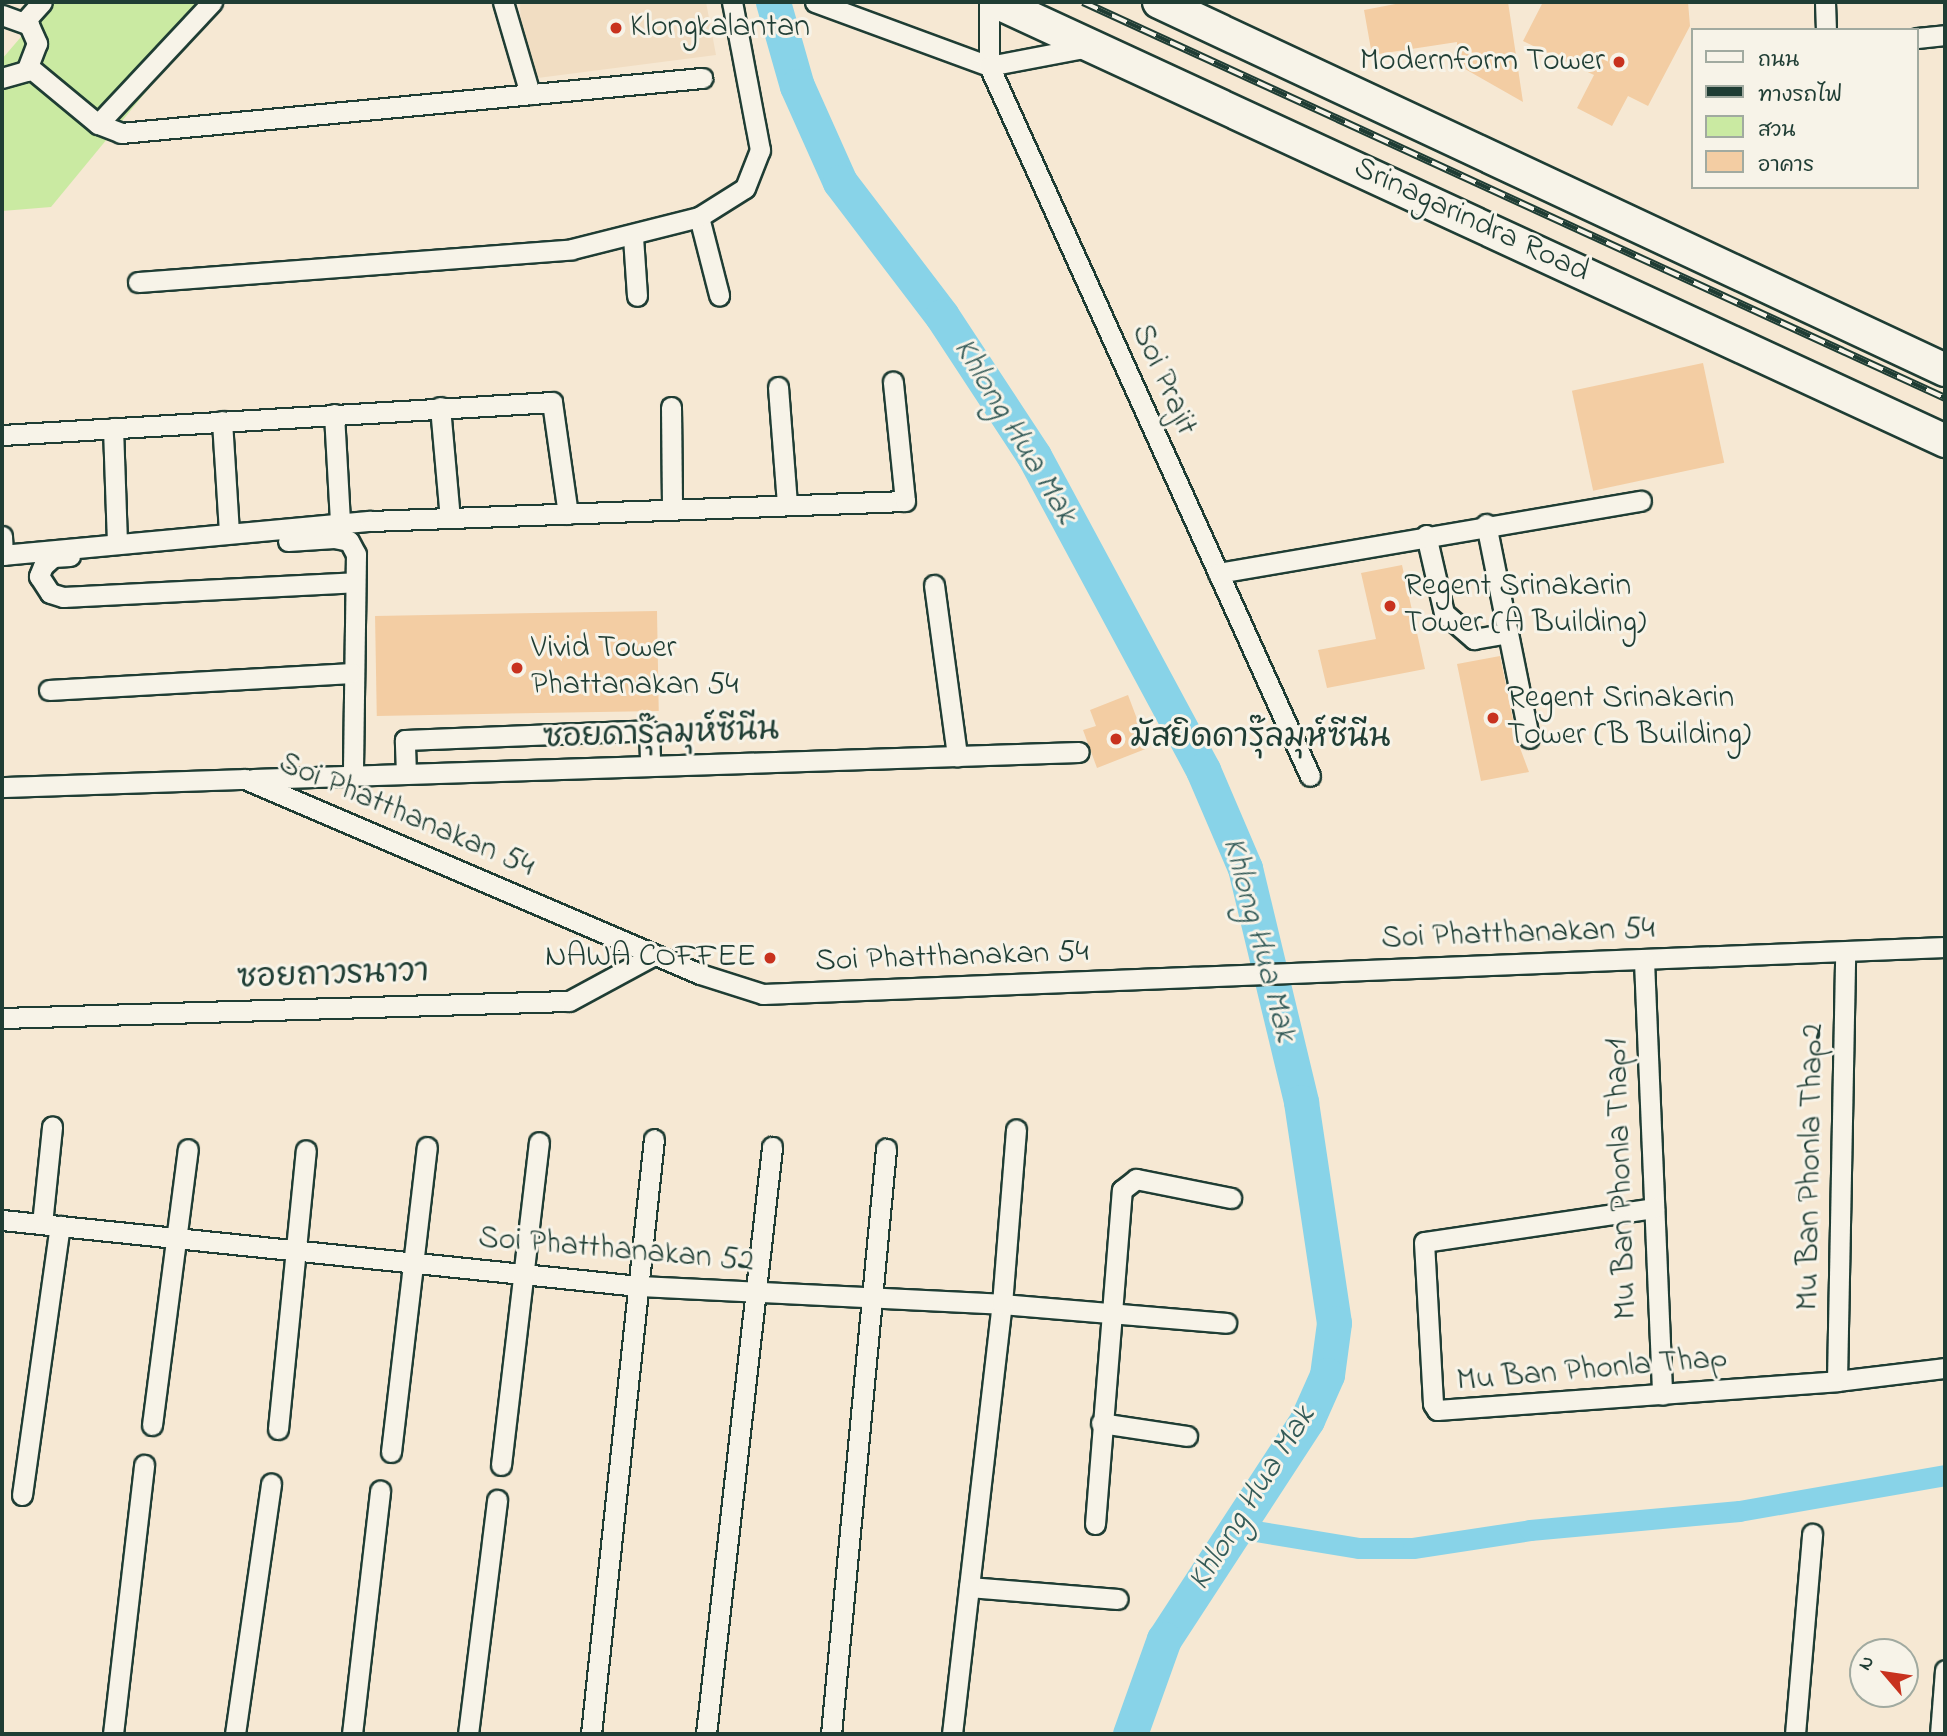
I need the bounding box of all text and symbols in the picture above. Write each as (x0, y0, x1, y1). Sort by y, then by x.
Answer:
place label: Klongkalantan (630, 9, 810, 47)
marker: Klongkalantan (608, 20, 624, 36)
legend (1692, 28, 1919, 189)
place label: Modernform Tower (1360, 43, 1605, 81)
text: ถนน (1758, 46, 1799, 76)
marker: Modernform Tower (1611, 54, 1627, 70)
text: ทางรถไฟ (1758, 81, 1843, 111)
text: สวน (1758, 116, 1795, 146)
street label: Srinagarindra Road (1347, 150, 1595, 292)
text: อาคาร (1758, 151, 1814, 181)
street label: Soi Prajit (1122, 318, 1204, 442)
water label: Khlong Hua Mak (943, 332, 1085, 532)
place label: Regent Srinakarin Tower (A Building) (1404, 569, 1646, 644)
marker: Regent Srinakarin Tower (A Building) (1382, 598, 1398, 614)
place label: Vivid Tower Phattanakan 54 (531, 631, 738, 706)
marker: Vivid Tower Phattanakan 54 (509, 660, 525, 676)
place label: Regent Srinakarin Tower (B Building) (1507, 681, 1751, 756)
marker: Regent Srinakarin Tower (B Building) (1485, 710, 1501, 726)
street label: ซอยดารุ๊ลมุห์ซีนีน (542, 713, 780, 759)
place label: มัสยิดดารุ๊ลมุห์ซีนีน (1130, 720, 1390, 758)
marker: มัสยิดดารุ๊ลมุห์ซีนีน (1108, 731, 1124, 747)
street label: Soi Phatthanakan 54 (273, 745, 539, 887)
water label: Khlong Hua Mak (1212, 833, 1304, 1047)
street label: Soi Phatthanakan 54 (1381, 911, 1655, 959)
street label: Soi Phatthanakan 54 (815, 934, 1089, 982)
place label: NAWA COFFEE (545, 939, 756, 977)
marker: NAWA COFFEE (762, 950, 778, 966)
street label: ซอยถาวรนาวา (236, 954, 430, 1000)
street label: Mu Ban Phonla Thap2 (1790, 1023, 1834, 1311)
street label: Mu Ban Phonla Thap1 (1599, 1038, 1647, 1320)
street label: Soi Phatthanakan 52 (477, 1220, 755, 1282)
street label: Mu Ban Phonla Thap (1455, 1340, 1729, 1402)
water label: Khlong Hua Mak (1181, 1399, 1325, 1599)
north arrow (1849, 1638, 1919, 1708)
text: N (1852, 1651, 1882, 1676)

